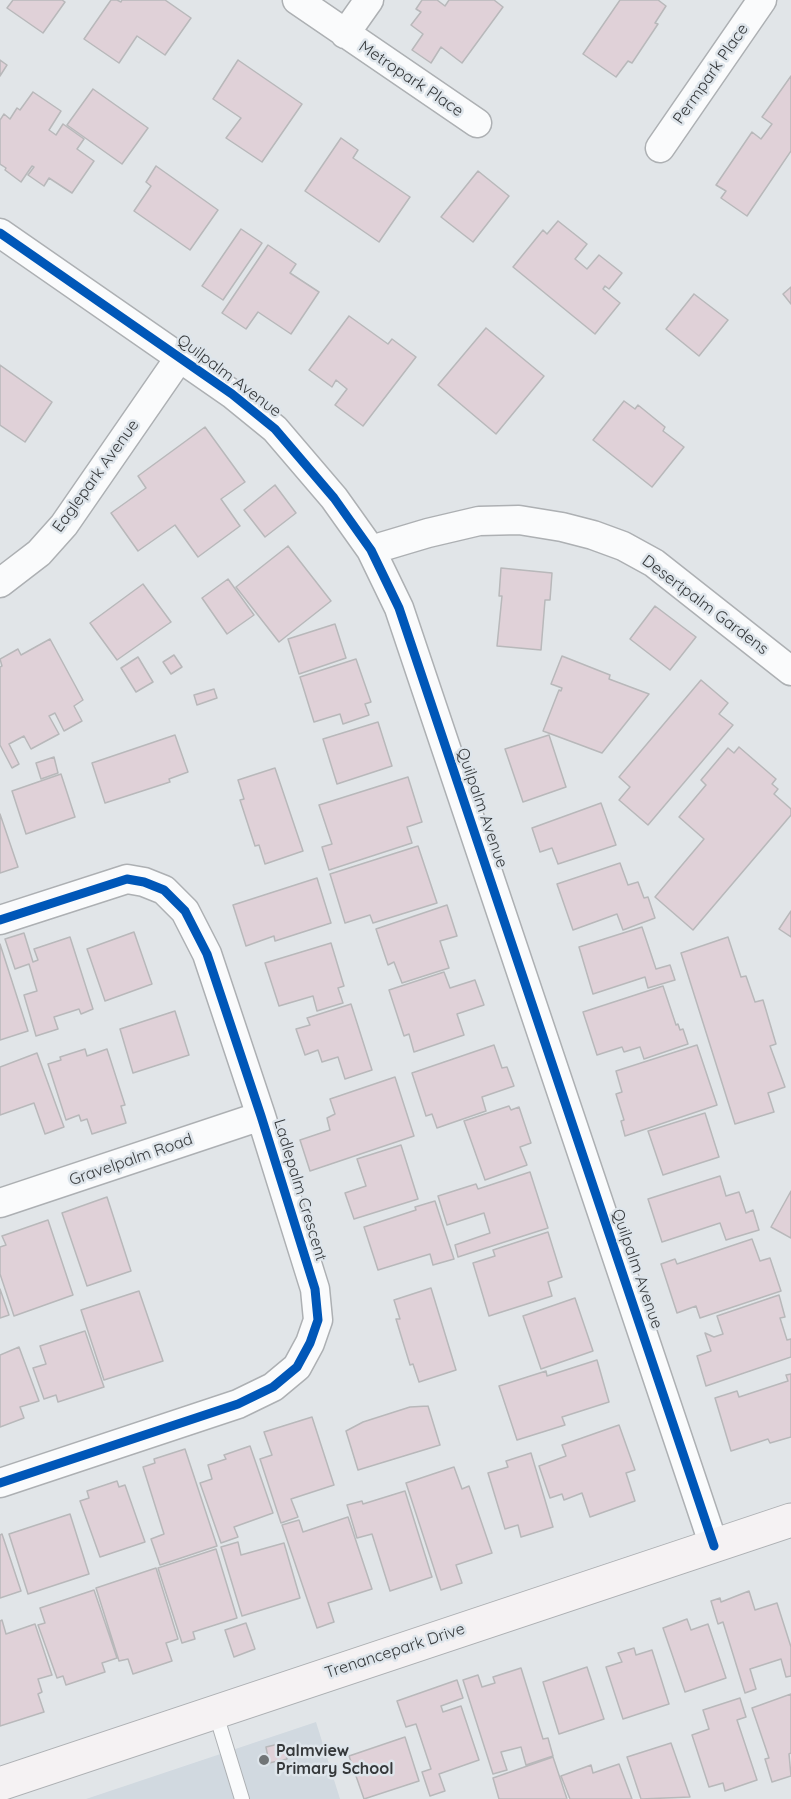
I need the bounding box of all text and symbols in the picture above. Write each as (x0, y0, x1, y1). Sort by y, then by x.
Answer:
street label: Permpark Place (669, 20, 753, 128)
street label: Metropark Place (355, 37, 467, 121)
street label: Quilpalm Avenue (173, 331, 285, 421)
street label: Eaglepark Avenue (49, 416, 143, 536)
street label: Desertpalm Gardens (638, 551, 772, 659)
street label: Quilpalm Avenue (453, 746, 511, 870)
street label: Ladlepalm Crescent (269, 1117, 331, 1263)
street label: Gravelpalm Road (67, 1130, 195, 1190)
street label: Quilpalm Avenue (608, 1207, 666, 1331)
street label: Trenancepark Drive (323, 1619, 467, 1683)
place label: Palmview Primary School (276, 1741, 394, 1779)
marker: Palmview Primary School (257, 1753, 271, 1767)

